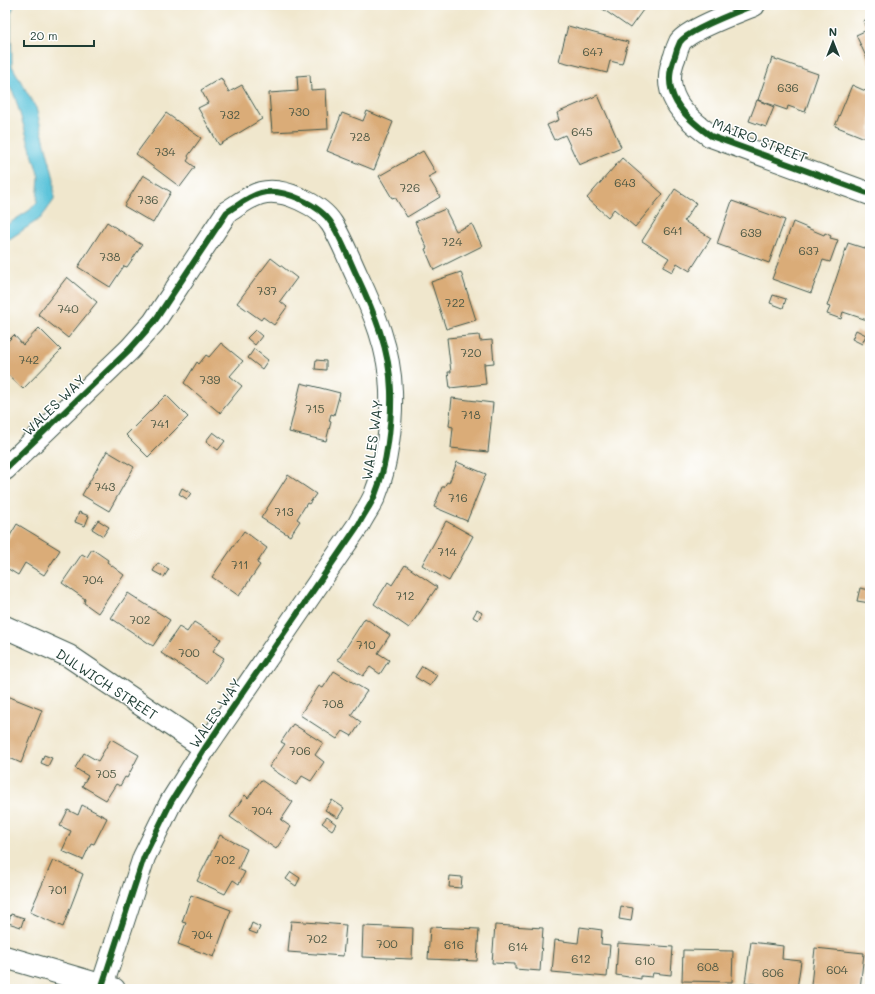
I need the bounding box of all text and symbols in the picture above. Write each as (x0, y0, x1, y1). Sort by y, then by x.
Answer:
scale bar (24, 22, 94, 48)
north arrow (813, 22, 853, 62)
text: N (829, 24, 837, 39)
text: 20 m (30, 27, 58, 43)
house number: 647 (583, 43, 604, 59)
house number: 636 (777, 79, 799, 95)
house number: 730 (288, 103, 310, 119)
house number: 732 (220, 106, 240, 122)
street label: MAIRO STREET (710, 113, 810, 167)
house number: 645 (571, 123, 593, 139)
house number: 728 (350, 128, 370, 144)
house number: 734 (155, 143, 175, 159)
house number: 643 (614, 174, 636, 190)
house number: 726 (400, 179, 420, 195)
house number: 736 (138, 191, 158, 207)
house number: 641 (663, 222, 683, 238)
house number: 639 (740, 224, 762, 240)
house number: 724 (442, 233, 462, 249)
house number: 637 (799, 242, 820, 258)
house number: 738 (100, 248, 120, 264)
house number: 737 (257, 282, 278, 298)
house number: 722 (445, 294, 465, 310)
house number: 740 (57, 300, 79, 316)
house number: 720 (461, 344, 482, 360)
house number: 742 (19, 351, 39, 367)
street label: WALES WAY (18, 370, 90, 440)
house number: 739 (200, 371, 220, 387)
street label: WALES WAY (357, 399, 387, 481)
house number: 715 (305, 400, 325, 416)
house number: 718 (461, 406, 481, 422)
house number: 741 (150, 415, 170, 431)
house number: 743 (95, 478, 115, 494)
house number: 716 (448, 489, 468, 505)
house number: 713 (274, 503, 294, 519)
house number: 714 (437, 543, 457, 559)
house number: 711 (231, 556, 249, 572)
house number: 704 (82, 571, 104, 587)
house number: 712 (396, 587, 414, 603)
house number: 702 (130, 611, 150, 627)
house number: 710 (356, 636, 376, 652)
street label: DULWICH STREET (52, 644, 162, 724)
house number: 700 (178, 644, 200, 660)
street label: WALES WAY (185, 674, 245, 752)
house number: 708 (322, 695, 344, 711)
house number: 706 (289, 742, 311, 758)
house number: 705 (95, 765, 117, 781)
house number: 704 (251, 802, 273, 818)
house number: 702 (215, 851, 235, 867)
house number: 701 (48, 881, 68, 897)
house number: 704 (191, 926, 213, 942)
house number: 702 (307, 930, 327, 946)
house number: 700 (376, 935, 398, 951)
house number: 616 (444, 936, 464, 952)
house number: 614 (508, 938, 528, 954)
house number: 612 (571, 950, 591, 966)
house number: 610 (635, 952, 656, 968)
house number: 608 (697, 958, 719, 974)
house number: 604 (826, 961, 848, 977)
house number: 606 (762, 964, 784, 980)

